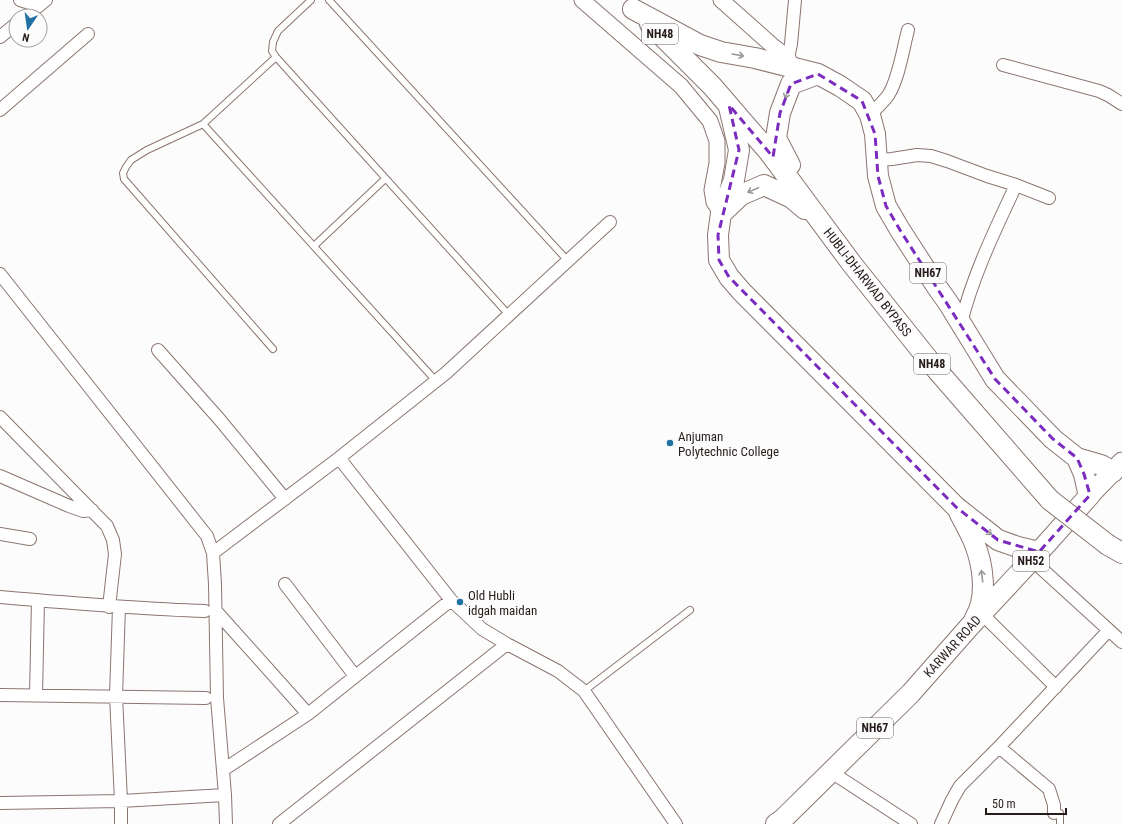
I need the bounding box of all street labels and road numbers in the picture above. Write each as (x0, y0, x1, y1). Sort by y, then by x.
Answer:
road number: NH48 (642, 24, 678, 44)
street label: HUBLI-DHARWAD BYPASS (821, 225, 915, 340)
road number: NH67 (910, 263, 946, 283)
road number: NH48 (914, 354, 950, 374)
road number: NH52 (1013, 551, 1049, 571)
street label: KARWAR ROAD (921, 612, 984, 680)
road number: NH67 (857, 718, 893, 738)

